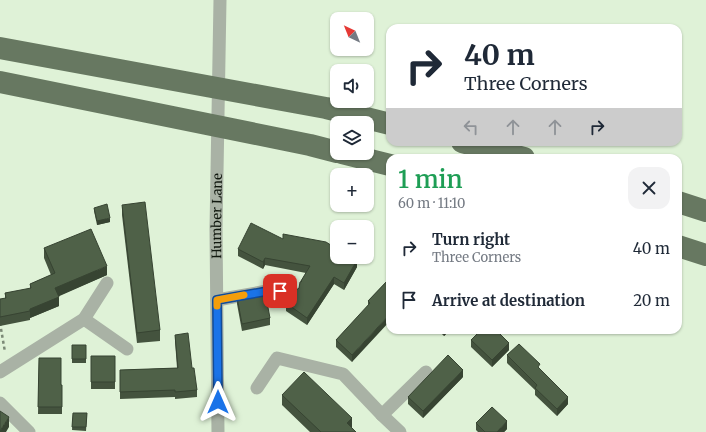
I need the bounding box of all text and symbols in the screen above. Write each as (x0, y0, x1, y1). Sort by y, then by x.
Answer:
north arrow (330, 12, 374, 56)
map controls (330, 12, 374, 264)
text: 40 m (464, 37, 535, 73)
icon: right (398, 40, 450, 92)
button: sound (330, 64, 374, 108)
text: Three Corners (464, 72, 588, 95)
button: layers (330, 116, 374, 160)
icon: left (460, 116, 482, 138)
icon: ahead (502, 116, 524, 138)
icon: ahead (544, 116, 566, 138)
icon: right (586, 116, 608, 138)
text: 1 min (398, 164, 463, 195)
button: close (628, 167, 670, 209)
button: + (330, 168, 374, 212)
street label: Humber Lane (207, 173, 225, 259)
text: 60 m · 11:10 (398, 195, 465, 212)
button: − (330, 220, 374, 264)
text: Turn right (432, 230, 510, 249)
icon: right (398, 237, 420, 259)
text: 40 m (633, 239, 670, 258)
text: Three Corners (432, 249, 521, 266)
pin (263, 274, 297, 308)
icon: arrive (269, 280, 291, 302)
icon: arrive (398, 289, 420, 311)
text: Arrive at destination (432, 291, 585, 310)
text: 20 m (633, 291, 670, 310)
position arrow (197, 381, 239, 423)

